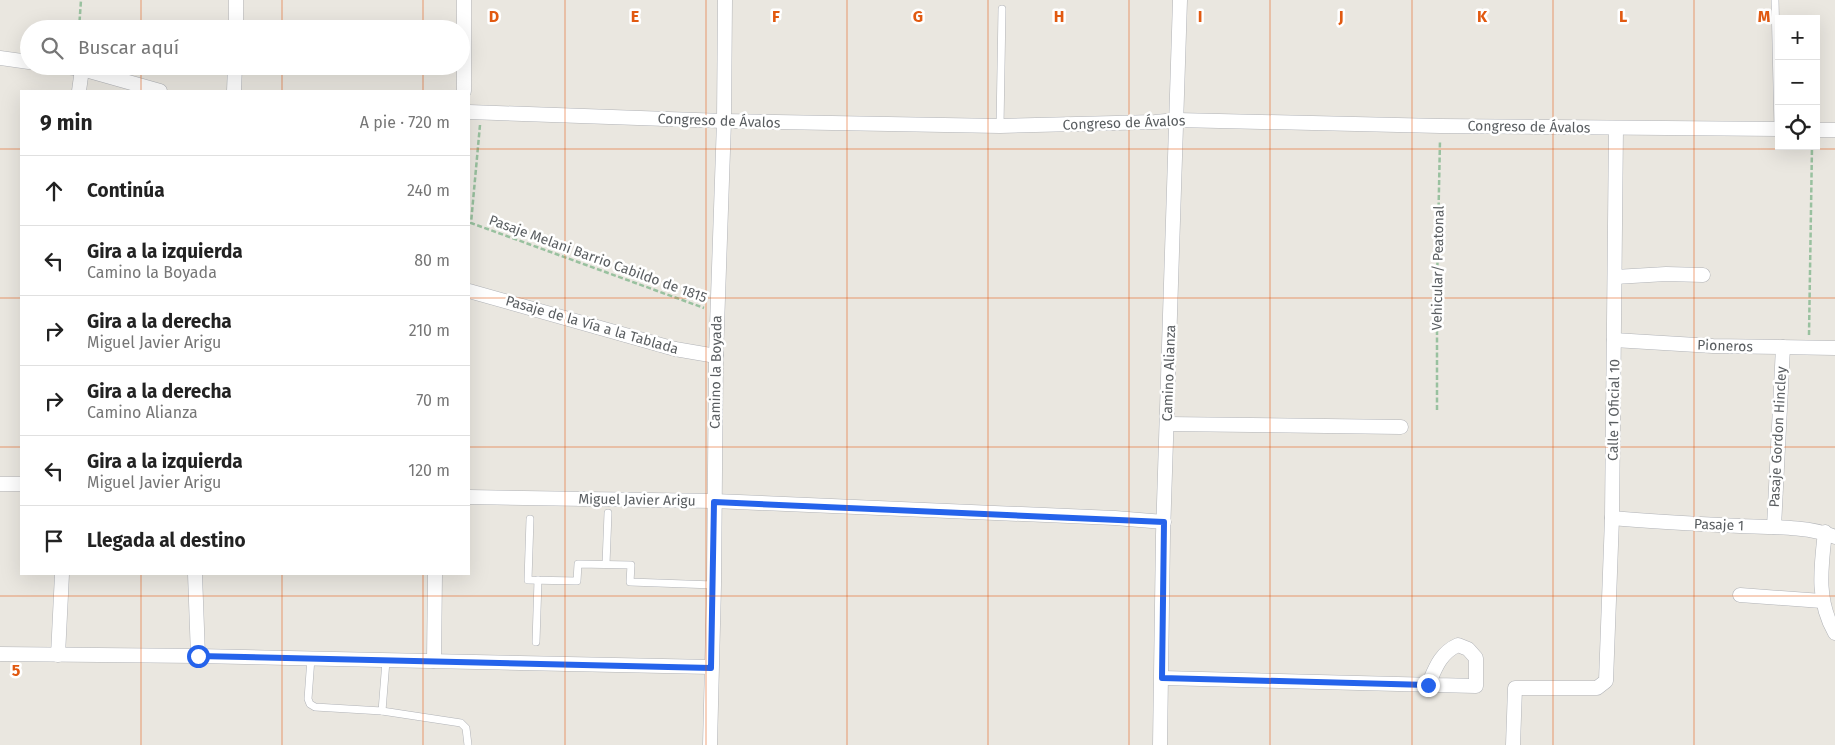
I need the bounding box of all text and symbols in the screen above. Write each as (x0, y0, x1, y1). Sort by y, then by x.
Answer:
text: D (489, 7, 499, 26)
text: E (631, 7, 639, 26)
text: F (772, 7, 780, 26)
text: G (913, 7, 923, 26)
text: H (1054, 7, 1064, 26)
text: I (1198, 7, 1202, 26)
text: J (1337, 7, 1344, 26)
text: K (1477, 7, 1488, 26)
text: L (1619, 7, 1627, 26)
text: M (1758, 7, 1771, 26)
map controls (1775, 15, 1820, 150)
button: + (1775, 15, 1820, 60)
search box (20, 20, 470, 75)
icon: search (38, 34, 66, 62)
text: Buscar aquí (78, 36, 179, 59)
button: − (1775, 60, 1820, 105)
button: locate (1775, 105, 1820, 150)
street label: Congreso de Ávalos (657, 109, 781, 132)
text: 9 min (40, 110, 93, 136)
street label: Congreso de Ávalos (1062, 111, 1186, 134)
text: A pie · 720 m (360, 113, 450, 132)
street label: Congreso de Ávalos (1467, 116, 1591, 137)
icon: ahead (40, 177, 68, 205)
text: Continúa (87, 179, 165, 202)
text: 240 m (407, 181, 450, 200)
street label: Vehicular/ Peatonal (1428, 205, 1448, 331)
street label: Pasaje Melani Barrio Cabildo de 1815 (487, 212, 709, 306)
text: Gira a la izquierda (87, 240, 243, 263)
icon: left (40, 247, 68, 275)
text: 80 m (414, 251, 450, 270)
text: Camino la Boyada (87, 263, 217, 282)
street label: Pasaje de la Vía a la Tablada (504, 292, 680, 358)
text: Gira a la derecha (87, 310, 232, 333)
street label: Camino la Boyada (707, 315, 725, 429)
icon: right (40, 317, 68, 345)
text: 210 m (409, 321, 450, 340)
street label: Camino Alianza (1159, 324, 1179, 422)
text: Miguel Javier Arigu (87, 333, 221, 352)
street label: Pioneros (1697, 337, 1754, 355)
street label: Calle 1 Oficial 10 (1605, 359, 1623, 461)
street label: Pasaje Gordon Hincley (1766, 366, 1790, 508)
text: Gira a la derecha (87, 380, 232, 403)
icon: right (40, 387, 68, 415)
text: 70 m (416, 391, 450, 410)
text: Camino Alianza (87, 403, 198, 422)
text: Gira a la izquierda (87, 450, 243, 473)
icon: left (40, 457, 68, 485)
text: 120 m (408, 461, 450, 480)
text: Miguel Javier Arigu (87, 473, 221, 492)
street label: Miguel Javier Arigu (578, 490, 696, 510)
street label: Pasaje 1 (1694, 516, 1744, 534)
icon: arrive (40, 527, 68, 555)
text: Llegada al destino (87, 529, 246, 552)
route start (187, 645, 210, 668)
text: 5 (12, 661, 21, 680)
route end (1417, 674, 1440, 697)

